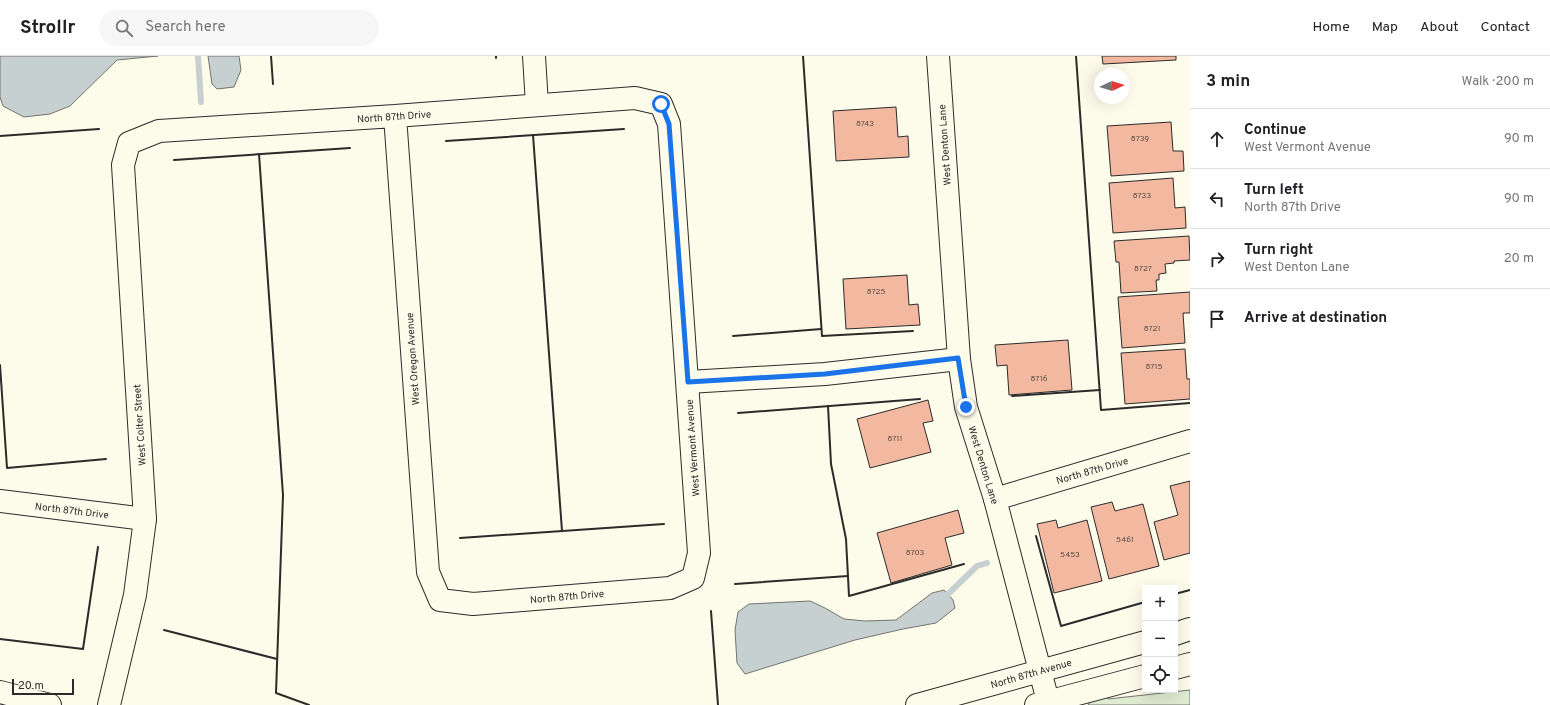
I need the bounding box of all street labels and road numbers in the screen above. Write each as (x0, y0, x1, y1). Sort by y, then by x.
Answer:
street label: West Denton Lane (936, 104, 955, 186)
street label: North 87th Drive (357, 108, 432, 127)
street label: West Oregon Avenue (404, 312, 423, 406)
street label: West Colter Street (131, 383, 150, 466)
street label: West Vermont Avenue (684, 399, 703, 497)
street label: West Denton Lane (964, 425, 1001, 506)
street label: North 87th Drive (1055, 455, 1130, 488)
street label: North 87th Drive (34, 501, 110, 522)
street label: North 87th Drive (529, 588, 605, 607)
street label: North 87th Avenue (989, 657, 1073, 692)

